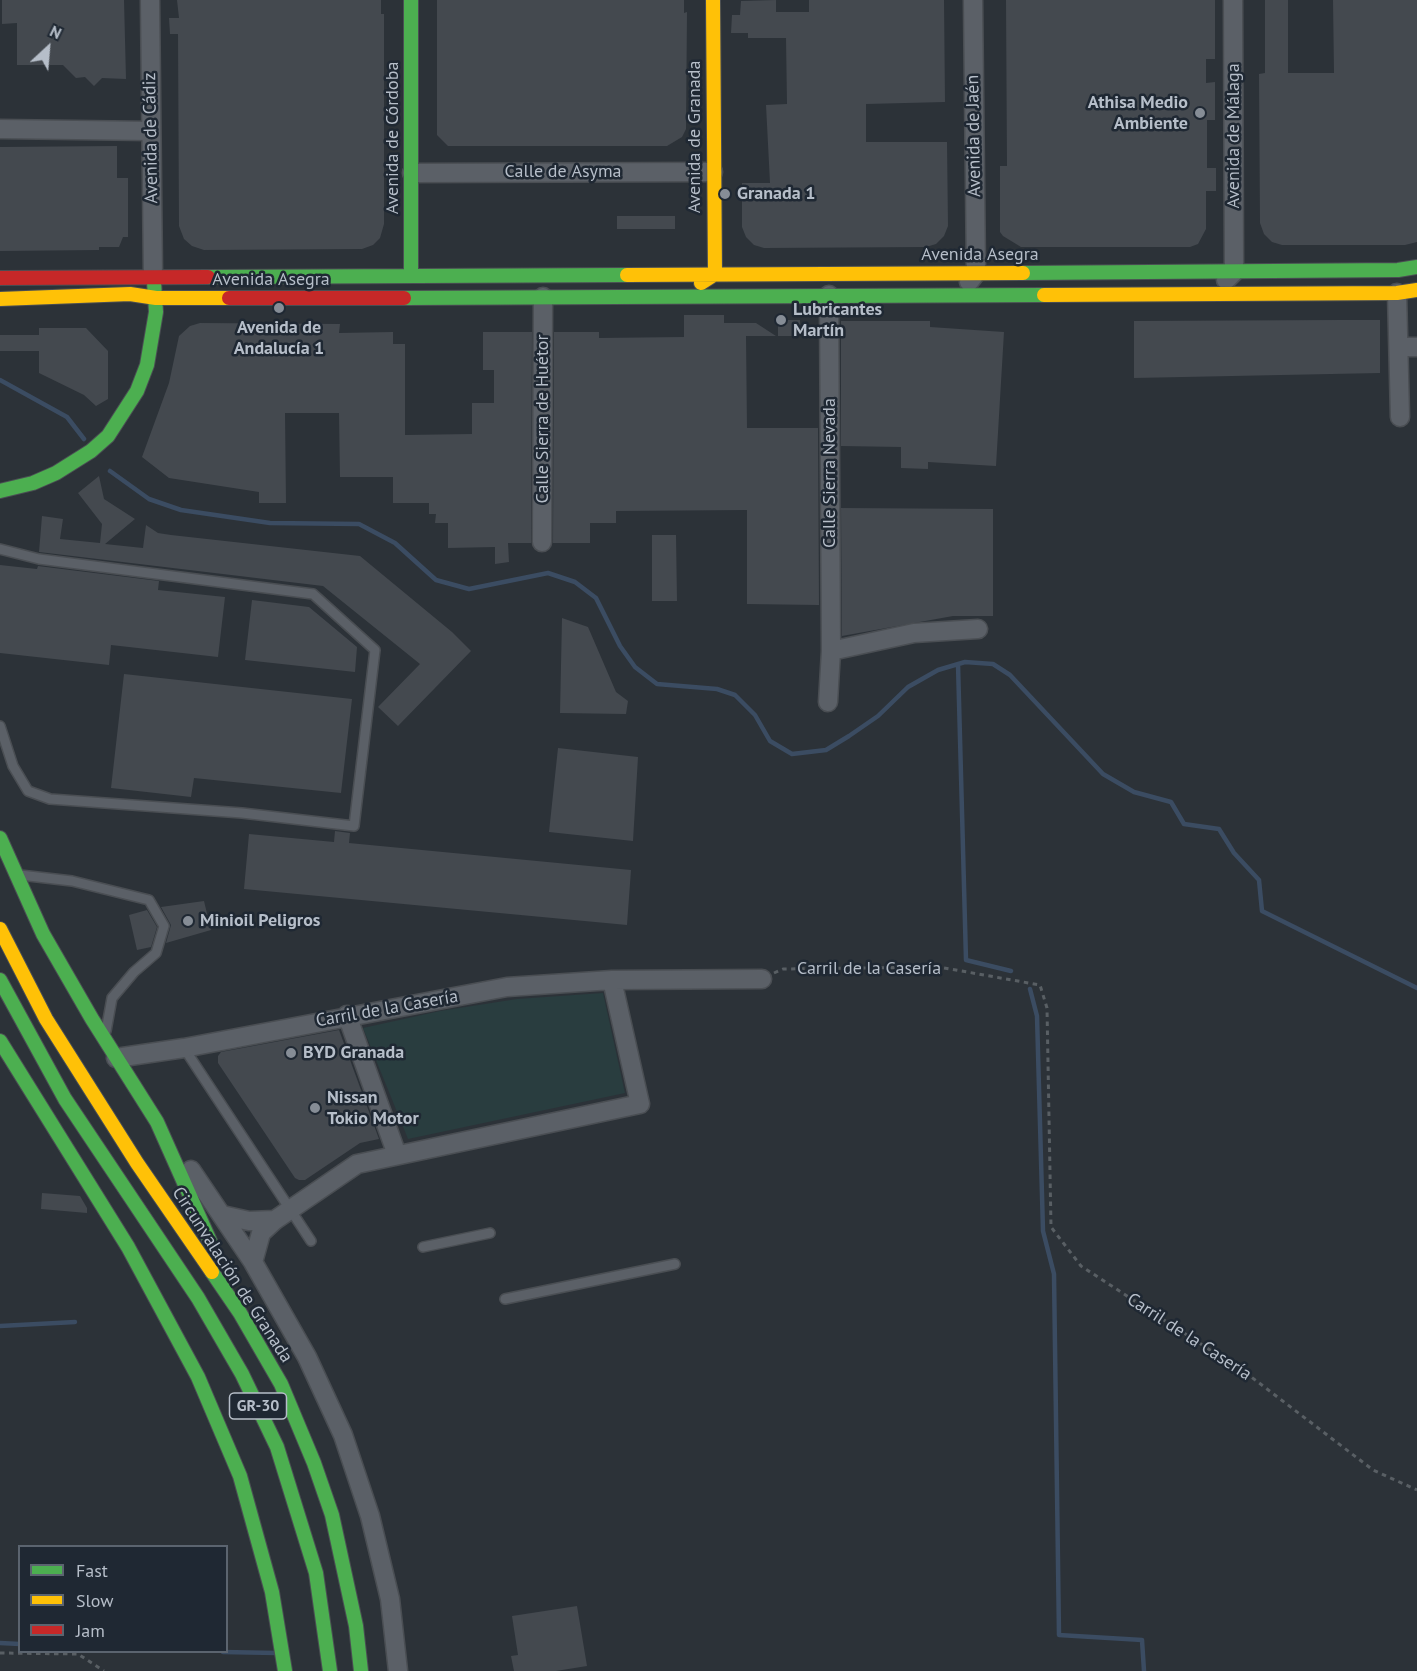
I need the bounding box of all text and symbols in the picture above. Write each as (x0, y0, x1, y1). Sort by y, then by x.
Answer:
north arrow (18, 18, 78, 78)
text: N (47, 21, 65, 43)
street label: Avenida de Granada (684, 61, 706, 213)
street label: Avenida de Córdoba (382, 62, 404, 214)
street label: Avenida de Málaga (1223, 63, 1245, 209)
street label: Avenida de Cádiz (139, 72, 163, 204)
street label: Avenida de Jaén (962, 75, 986, 197)
place label: Athisa Medio Ambiente (1088, 92, 1188, 134)
marker: Athisa Medio Ambiente (1193, 106, 1207, 120)
street label: Calle de Asyma (504, 161, 622, 183)
place label: Granada 1 (737, 183, 815, 205)
marker: Granada 1 (718, 187, 732, 201)
street label: Avenida Asegra (921, 244, 1039, 266)
street label: Avenida Asegra (212, 269, 330, 291)
place label: Lubricantes Martín (793, 299, 882, 342)
marker: Avenida de Andalucía 1 (272, 301, 286, 315)
marker: Lubricantes Martín (774, 313, 788, 327)
place label: Avenida de Andalucía 1 (234, 317, 324, 360)
street label: Calle Sierra de Huétor (532, 334, 554, 504)
street label: Calle Sierra Nevada (819, 398, 841, 548)
place label: Minioil Peligros (200, 910, 320, 932)
marker: Minioil Peligros (181, 914, 195, 928)
street label: Carril de la Casería (797, 958, 941, 980)
street label: Carril de la Casería (314, 986, 460, 1032)
place label: BYD Granada (303, 1042, 404, 1064)
marker: BYD Granada (284, 1046, 298, 1060)
place label: Nissan Tokio Motor (327, 1087, 419, 1130)
marker: Nissan Tokio Motor (308, 1101, 322, 1115)
street label: Circunvalación de Granada (167, 1183, 297, 1367)
street label: Carril de la Casería (1123, 1289, 1255, 1385)
road number: GR-30 (230, 1393, 286, 1419)
legend (18, 1545, 228, 1653)
text: Fast (76, 1559, 108, 1582)
text: Slow (76, 1589, 114, 1612)
text: Jam (76, 1619, 105, 1642)

